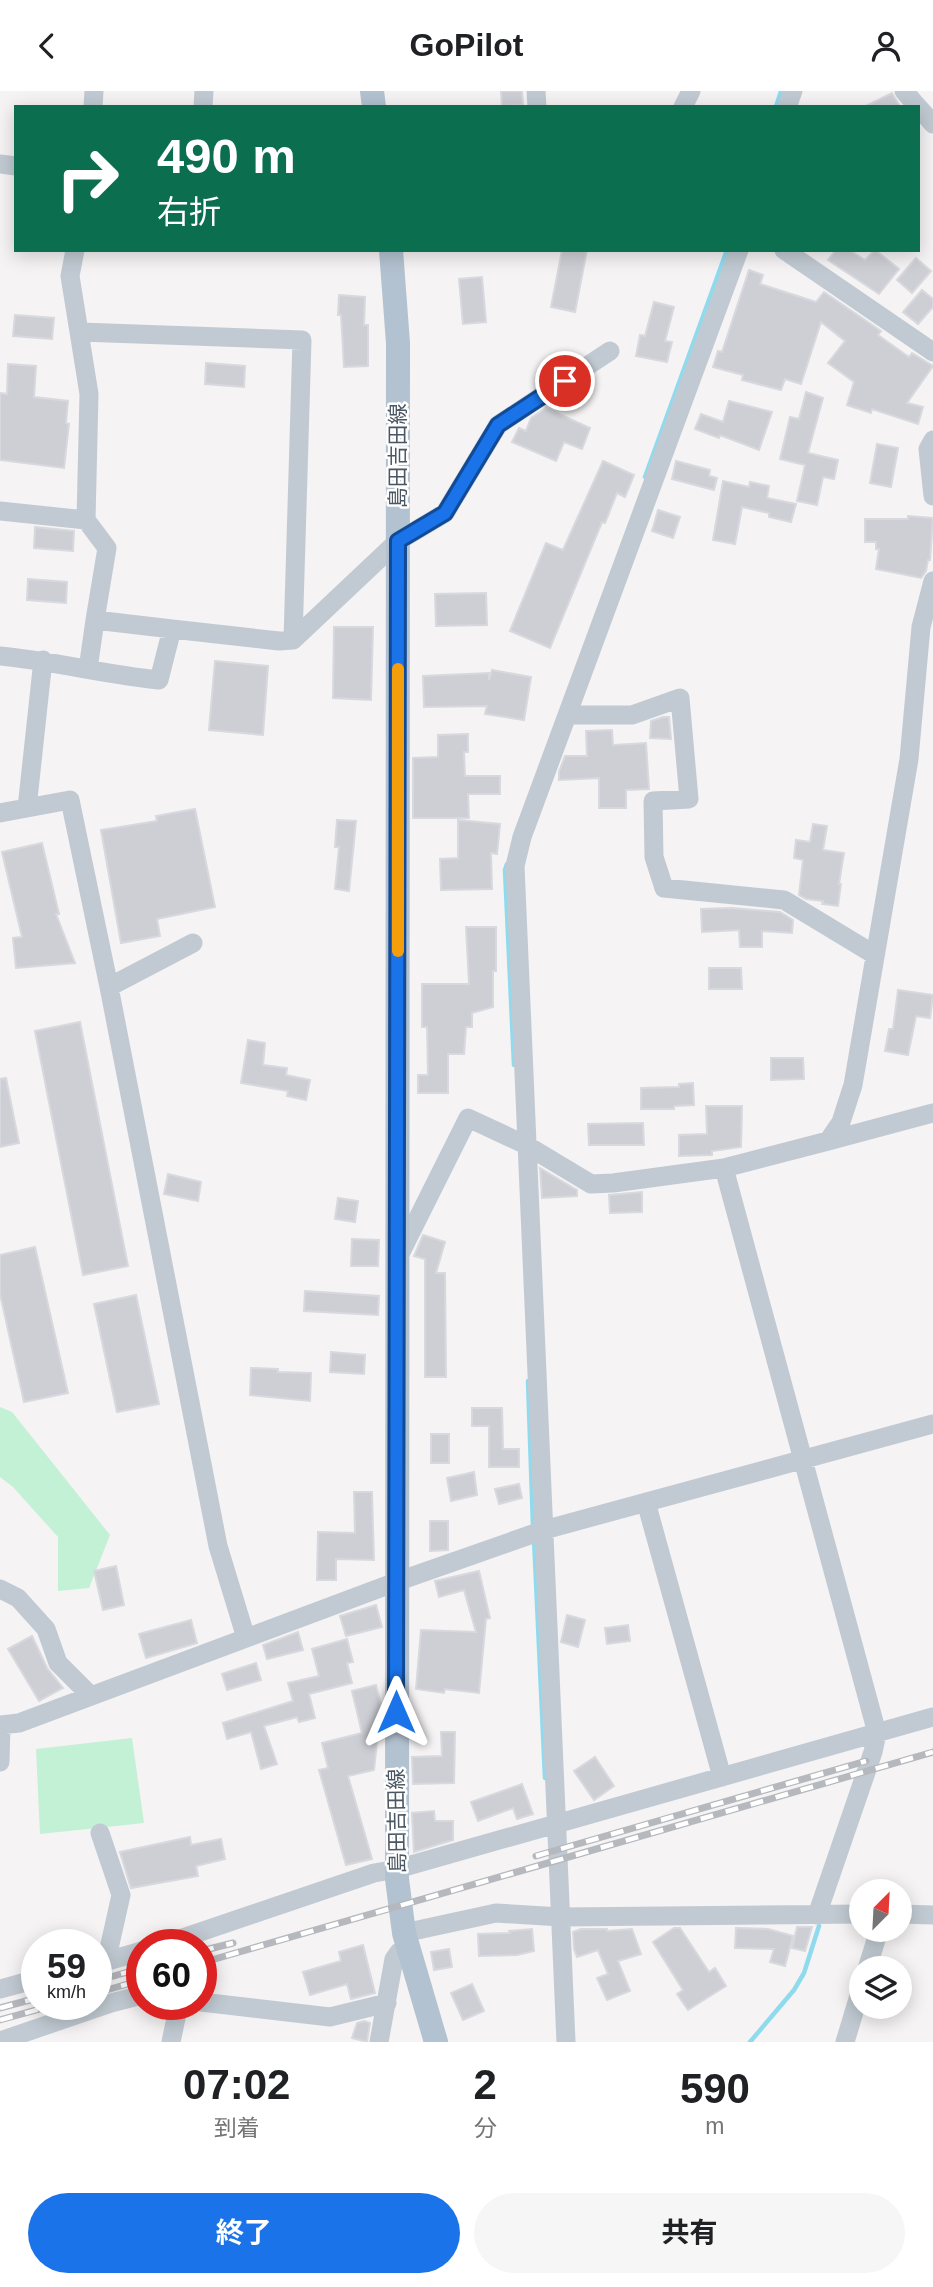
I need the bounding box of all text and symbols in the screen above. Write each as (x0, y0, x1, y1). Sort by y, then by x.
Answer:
icon: back (28, 27, 66, 65)
text: GoPilot (410, 27, 523, 63)
icon: person (867, 27, 905, 65)
text: 490 m (157, 129, 296, 183)
icon: right (42, 133, 133, 224)
text: 右折 (157, 194, 221, 230)
pin (535, 351, 595, 411)
icon: arrive (546, 362, 584, 400)
street label: 島田吉田線 (386, 404, 409, 509)
position arrow (359, 1675, 433, 1749)
street label: 島田吉田線 (384, 1768, 409, 1874)
north arrow (849, 1879, 912, 1943)
map controls (849, 1879, 912, 2019)
speed limit sign: 60 (126, 1929, 217, 2020)
text: 59 (47, 1946, 86, 1985)
button: layers (849, 1956, 912, 2019)
text: km/h (47, 1982, 86, 2002)
text: 07:02 (183, 2061, 290, 2108)
text: 2 (473, 2061, 497, 2108)
text: 590 (680, 2065, 750, 2112)
text: m (705, 2113, 725, 2139)
text: 到着 (214, 2115, 260, 2141)
text: 分 (474, 2115, 497, 2141)
button: 終了 (28, 2193, 460, 2273)
button: 共有 (474, 2193, 905, 2273)

